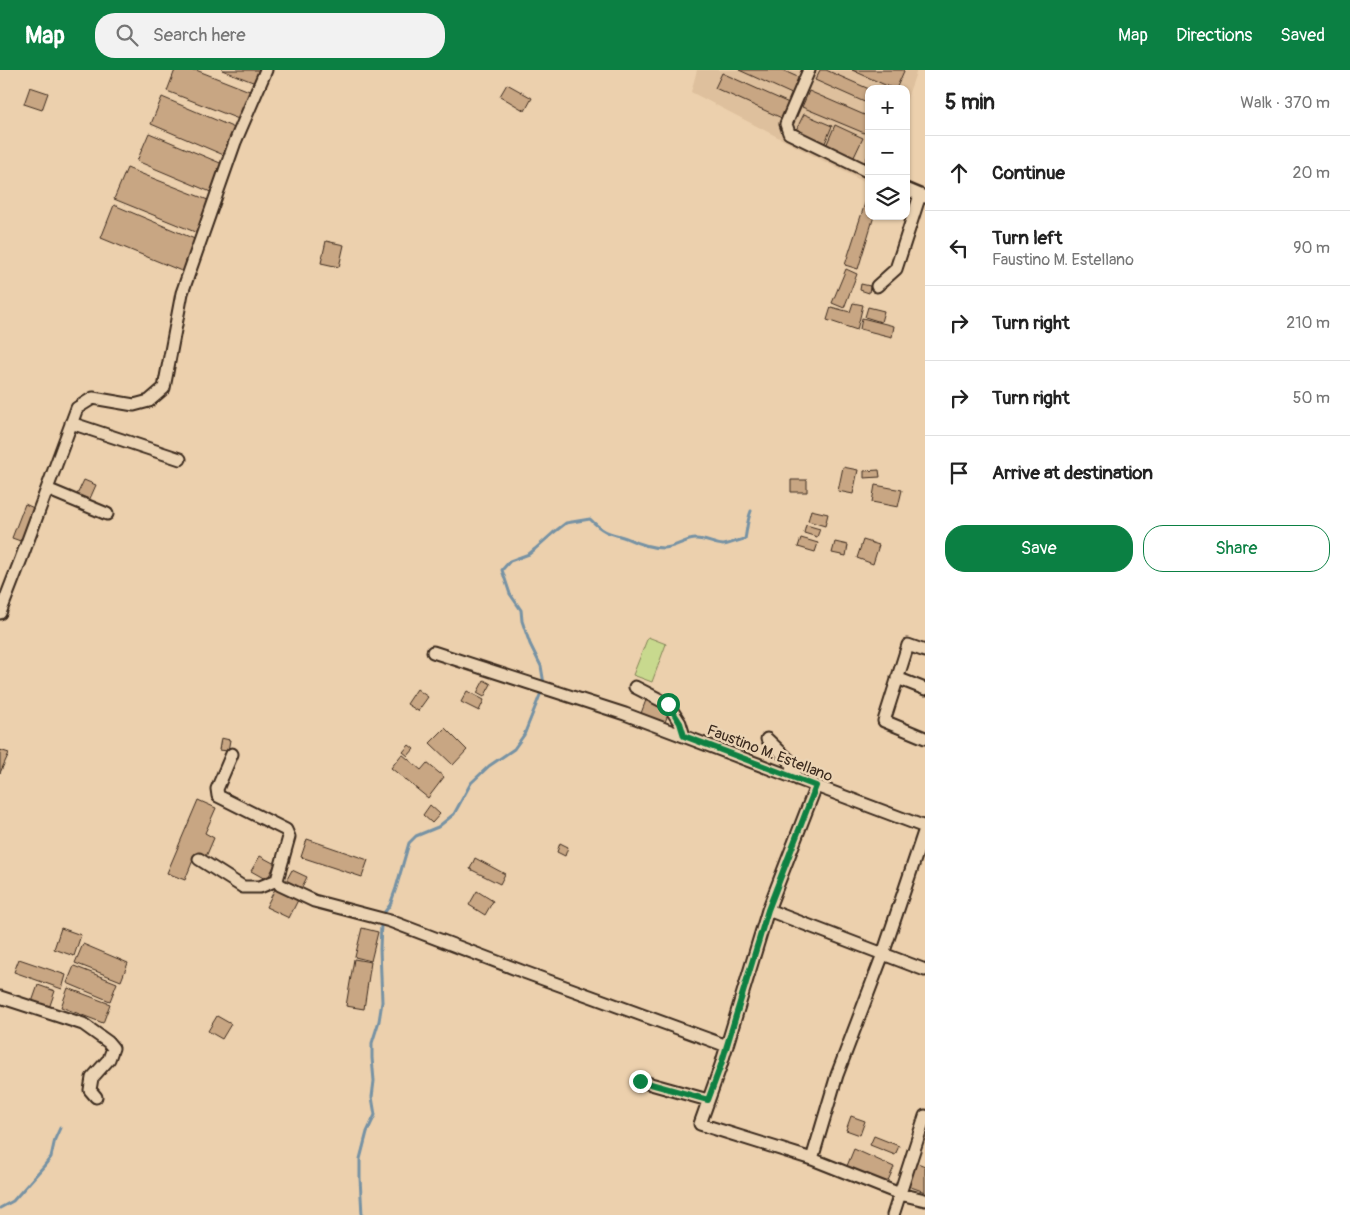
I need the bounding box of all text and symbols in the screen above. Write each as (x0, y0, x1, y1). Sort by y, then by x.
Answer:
search box (95, 13, 445, 58)
text: Map (25, 21, 65, 50)
icon: search (113, 21, 141, 49)
text: Search here (153, 23, 246, 47)
text: Map (1118, 24, 1148, 47)
text: Directions (1176, 24, 1252, 47)
text: Saved (1280, 24, 1325, 47)
map controls (865, 85, 910, 220)
button: + (865, 85, 910, 130)
text: 5 min (945, 89, 995, 116)
text: Walk · 370 m (1240, 93, 1330, 113)
button: − (865, 130, 910, 175)
icon: ahead (945, 159, 973, 187)
text: Continue (992, 161, 1065, 185)
text: 20 m (1292, 163, 1330, 183)
button: layers (865, 175, 910, 220)
text: Turn left (992, 226, 1062, 250)
icon: left (945, 234, 973, 262)
text: 90 m (1293, 238, 1330, 258)
text: Faustino M. Estellano (992, 250, 1134, 270)
icon: right (945, 309, 973, 337)
text: Turn right (992, 311, 1070, 335)
text: 210 m (1286, 313, 1330, 333)
icon: right (945, 384, 973, 412)
text: Turn right (992, 386, 1070, 410)
text: 50 m (1293, 388, 1330, 408)
icon: arrive (945, 459, 973, 487)
text: Arrive at destination (992, 461, 1153, 485)
button: Save (945, 525, 1133, 572)
button: Share (1143, 525, 1330, 572)
route start (657, 693, 680, 716)
street label: Faustino M. Estellano (704, 721, 835, 786)
route end (629, 1070, 652, 1093)

